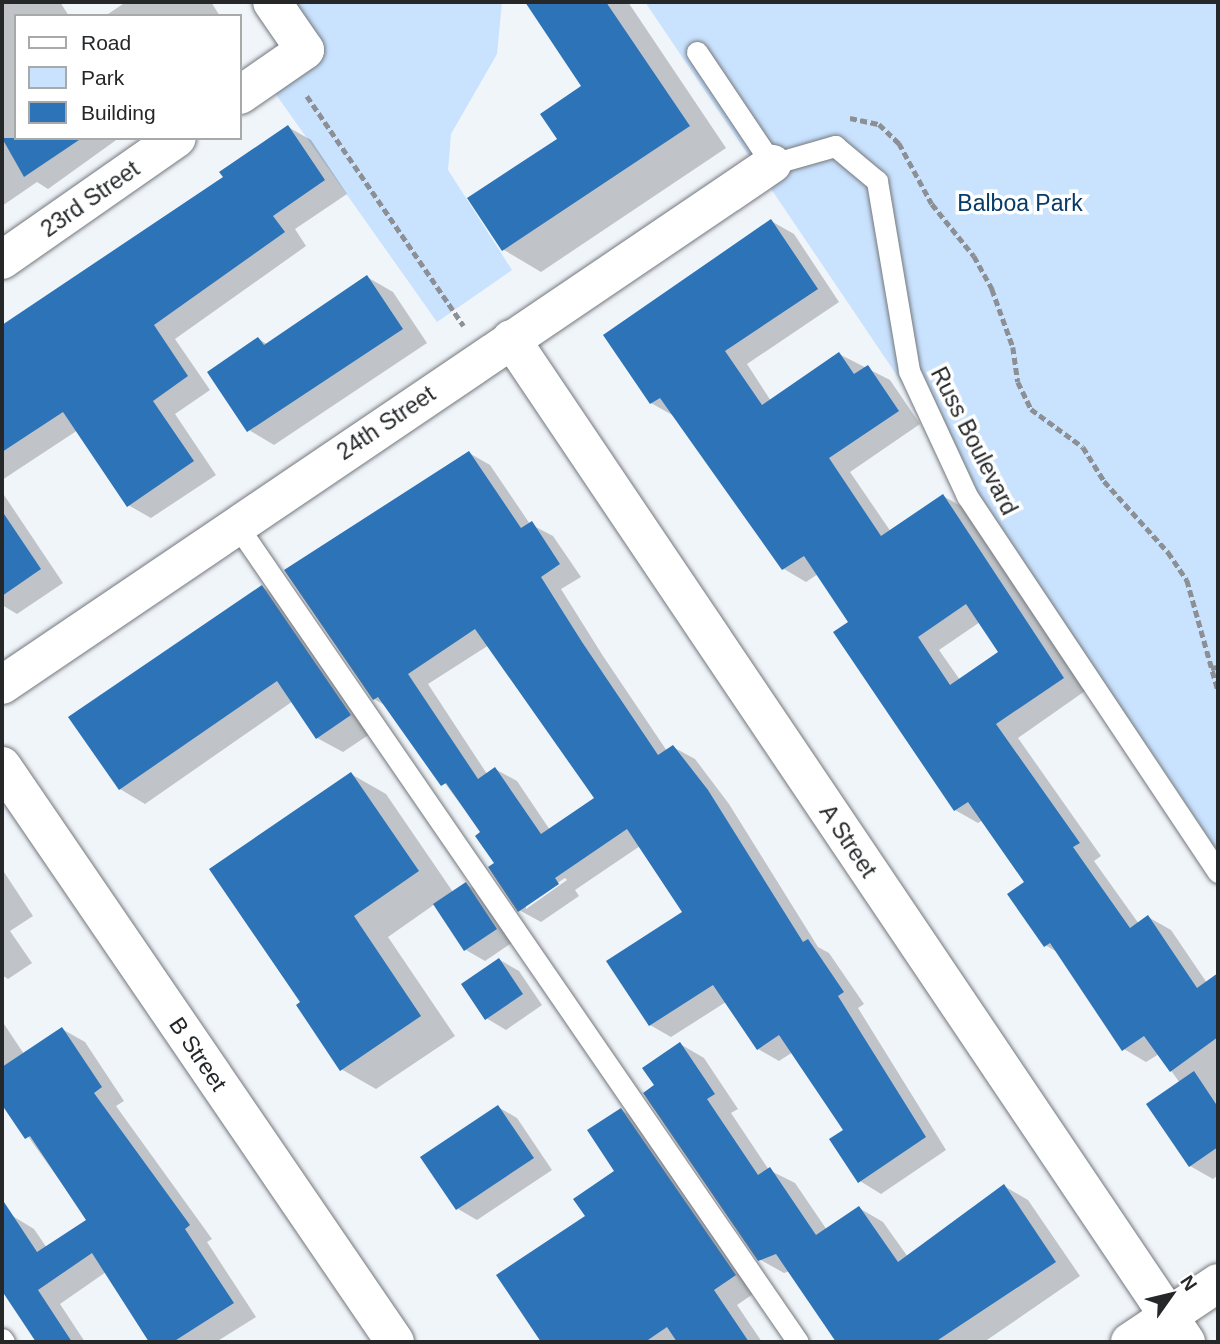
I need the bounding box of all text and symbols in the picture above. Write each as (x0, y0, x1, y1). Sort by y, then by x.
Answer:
legend (14, 14, 242, 140)
text: Road (81, 31, 131, 54)
text: Park (81, 66, 124, 89)
text: Building (81, 101, 156, 124)
street label: 23rd Street (35, 155, 145, 243)
park label: Balboa Park (957, 189, 1083, 217)
street label: Russ Boulevard (925, 362, 1023, 520)
street label: 24th Street (332, 380, 440, 466)
street label: A Street (813, 799, 883, 883)
street label: B Street (163, 1012, 233, 1096)
north arrow (1136, 1260, 1206, 1330)
text: N (1176, 1271, 1201, 1295)

